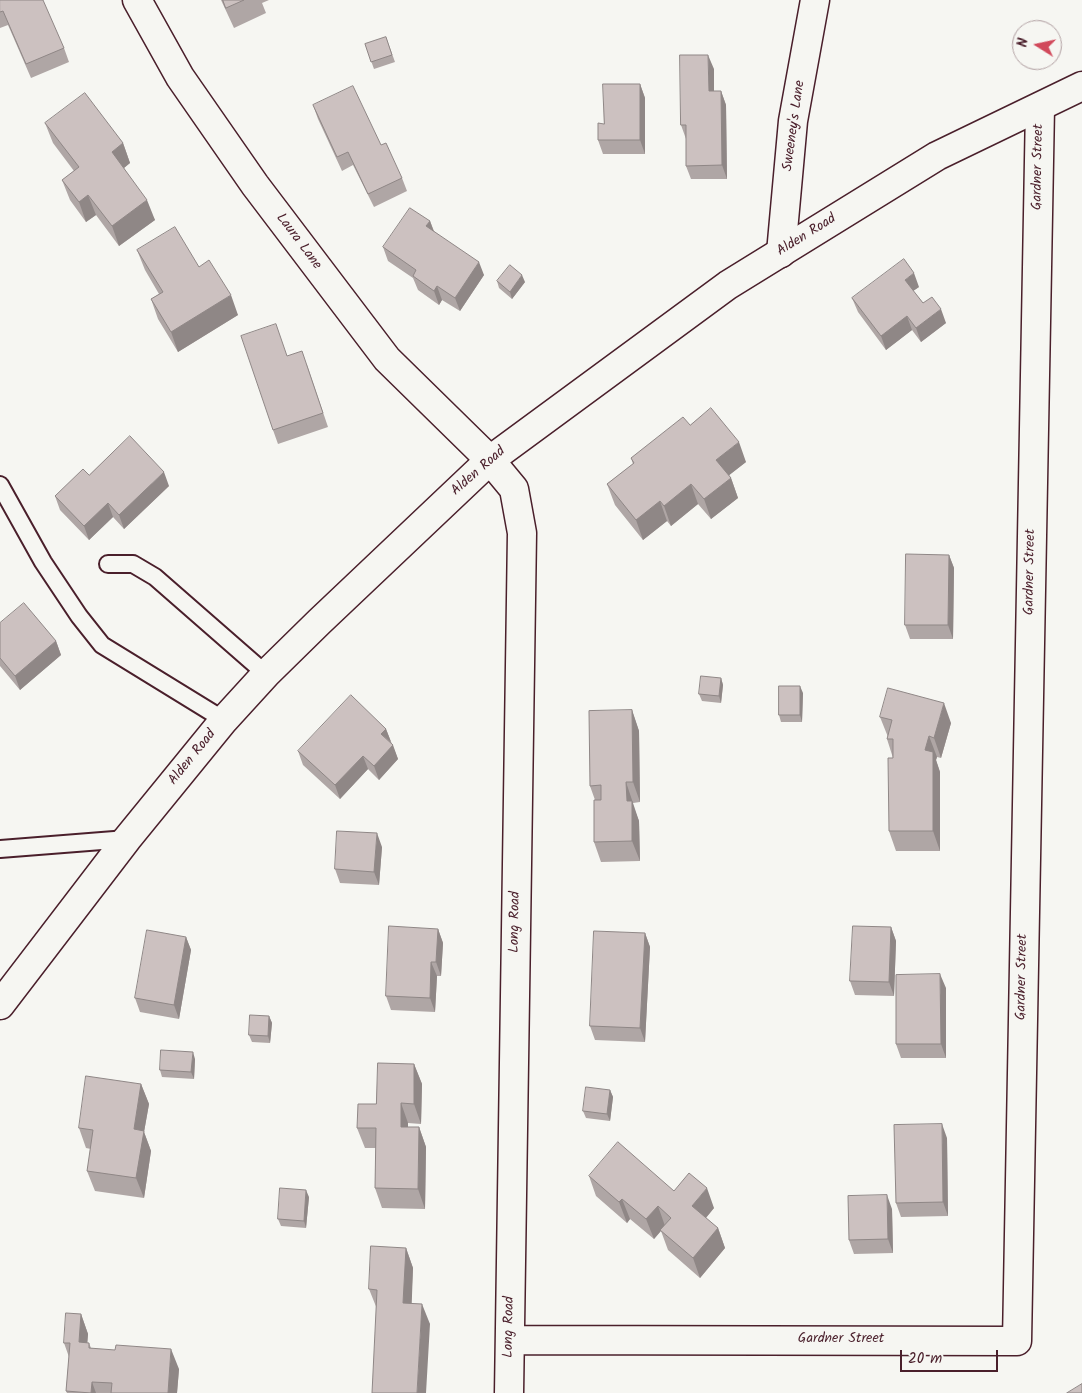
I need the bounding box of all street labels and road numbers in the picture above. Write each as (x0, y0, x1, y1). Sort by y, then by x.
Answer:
street label: Sweeney's Lane (780, 80, 810, 172)
street label: Gardner Street (1030, 124, 1048, 210)
street label: Laura Lane (272, 211, 324, 273)
street label: Alden Road (774, 211, 840, 261)
street label: Alden Road (448, 444, 510, 500)
street label: Gardner Street (1022, 529, 1040, 615)
street label: Alden Road (166, 727, 220, 789)
street label: Long Road (507, 891, 525, 953)
street label: Gardner Street (1014, 934, 1032, 1020)
street label: Long Road (501, 1296, 519, 1358)
street label: Gardner Street (798, 1332, 884, 1348)

